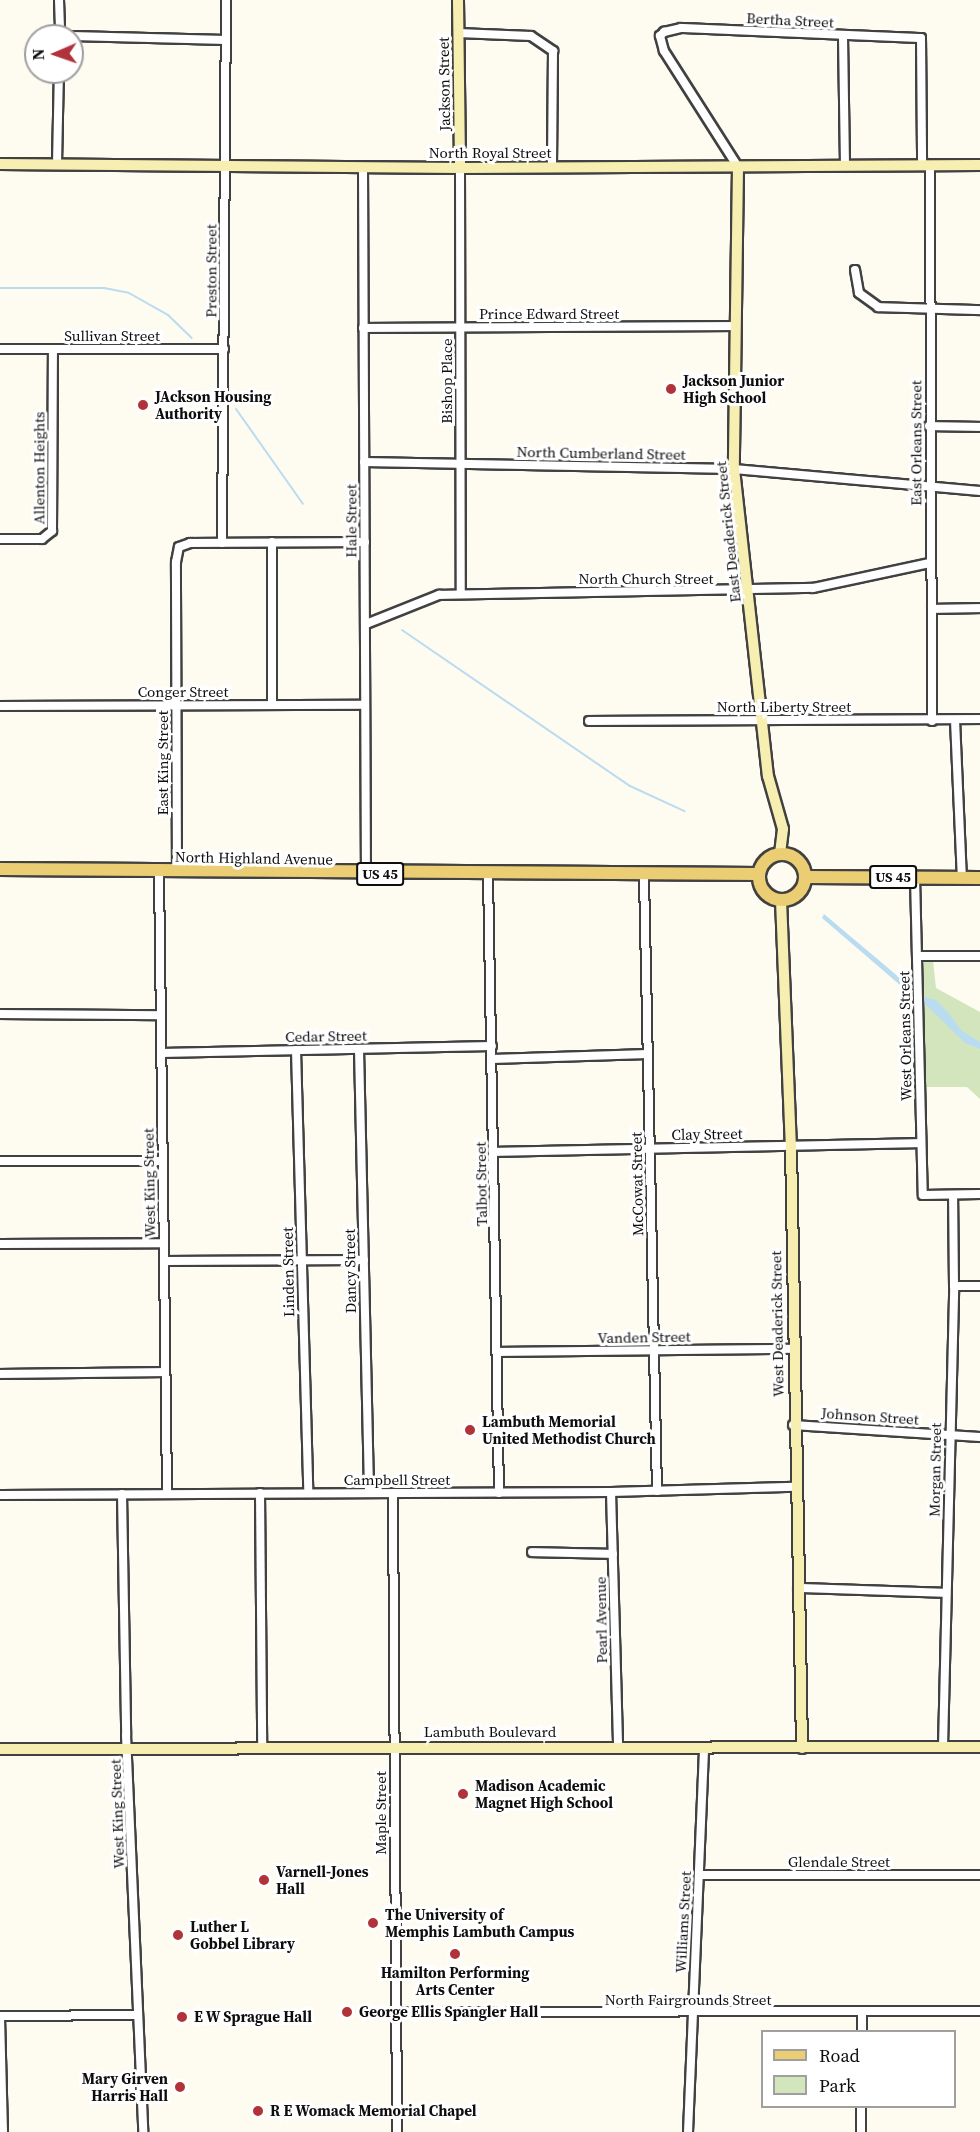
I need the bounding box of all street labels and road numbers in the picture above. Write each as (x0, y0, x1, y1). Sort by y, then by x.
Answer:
street label: Bertha Street (746, 9, 834, 31)
street label: Jackson Street (434, 37, 454, 131)
street label: North Royal Street (429, 144, 551, 162)
street label: Preston Street (202, 224, 220, 318)
street label: Prince Edward Street (479, 305, 619, 323)
street label: Sullivan Street (64, 327, 160, 345)
street label: Bishop Place (438, 338, 456, 424)
street label: East Orleans Street (907, 380, 925, 506)
street label: Allenton Heights (30, 412, 48, 524)
street label: North Cumberland Street (516, 443, 686, 463)
street label: East Deaderick Street (712, 460, 744, 604)
street label: Hale Street (342, 484, 360, 558)
street label: North Church Street (579, 570, 713, 588)
street label: Conger Street (138, 683, 228, 701)
street label: North Liberty Street (717, 698, 851, 716)
street label: East King Street (154, 710, 172, 816)
street label: North Highland Avenue (175, 848, 333, 868)
road number: US 45 (356, 863, 404, 885)
road number: US 45 (869, 866, 917, 888)
street label: West Orleans Street (895, 971, 915, 1101)
street label: Cedar Street (285, 1026, 367, 1046)
street label: Clay Street (671, 1124, 743, 1144)
street label: West King Street (139, 1128, 159, 1238)
street label: McCowat Street (627, 1132, 647, 1236)
street label: Talbot Street (471, 1142, 491, 1226)
street label: Linden Street (278, 1227, 298, 1317)
street label: Dancy Street (340, 1229, 360, 1313)
street label: West Deaderick Street (767, 1251, 787, 1397)
street label: Vanden Street (597, 1327, 691, 1347)
street label: Johnson Street (821, 1404, 919, 1428)
street label: Morgan Street (925, 1423, 945, 1517)
street label: Campbell Street (344, 1471, 450, 1489)
street label: Pearl Avenue (591, 1576, 611, 1664)
street label: Lambuth Boulevard (424, 1723, 556, 1741)
street label: West King Street (106, 1759, 128, 1869)
street label: Maple Street (372, 1771, 390, 1855)
street label: Glendale Street (788, 1853, 890, 1871)
street label: Williams Street (671, 1871, 695, 1973)
street label: North Fairgrounds Street (605, 1991, 771, 2009)

